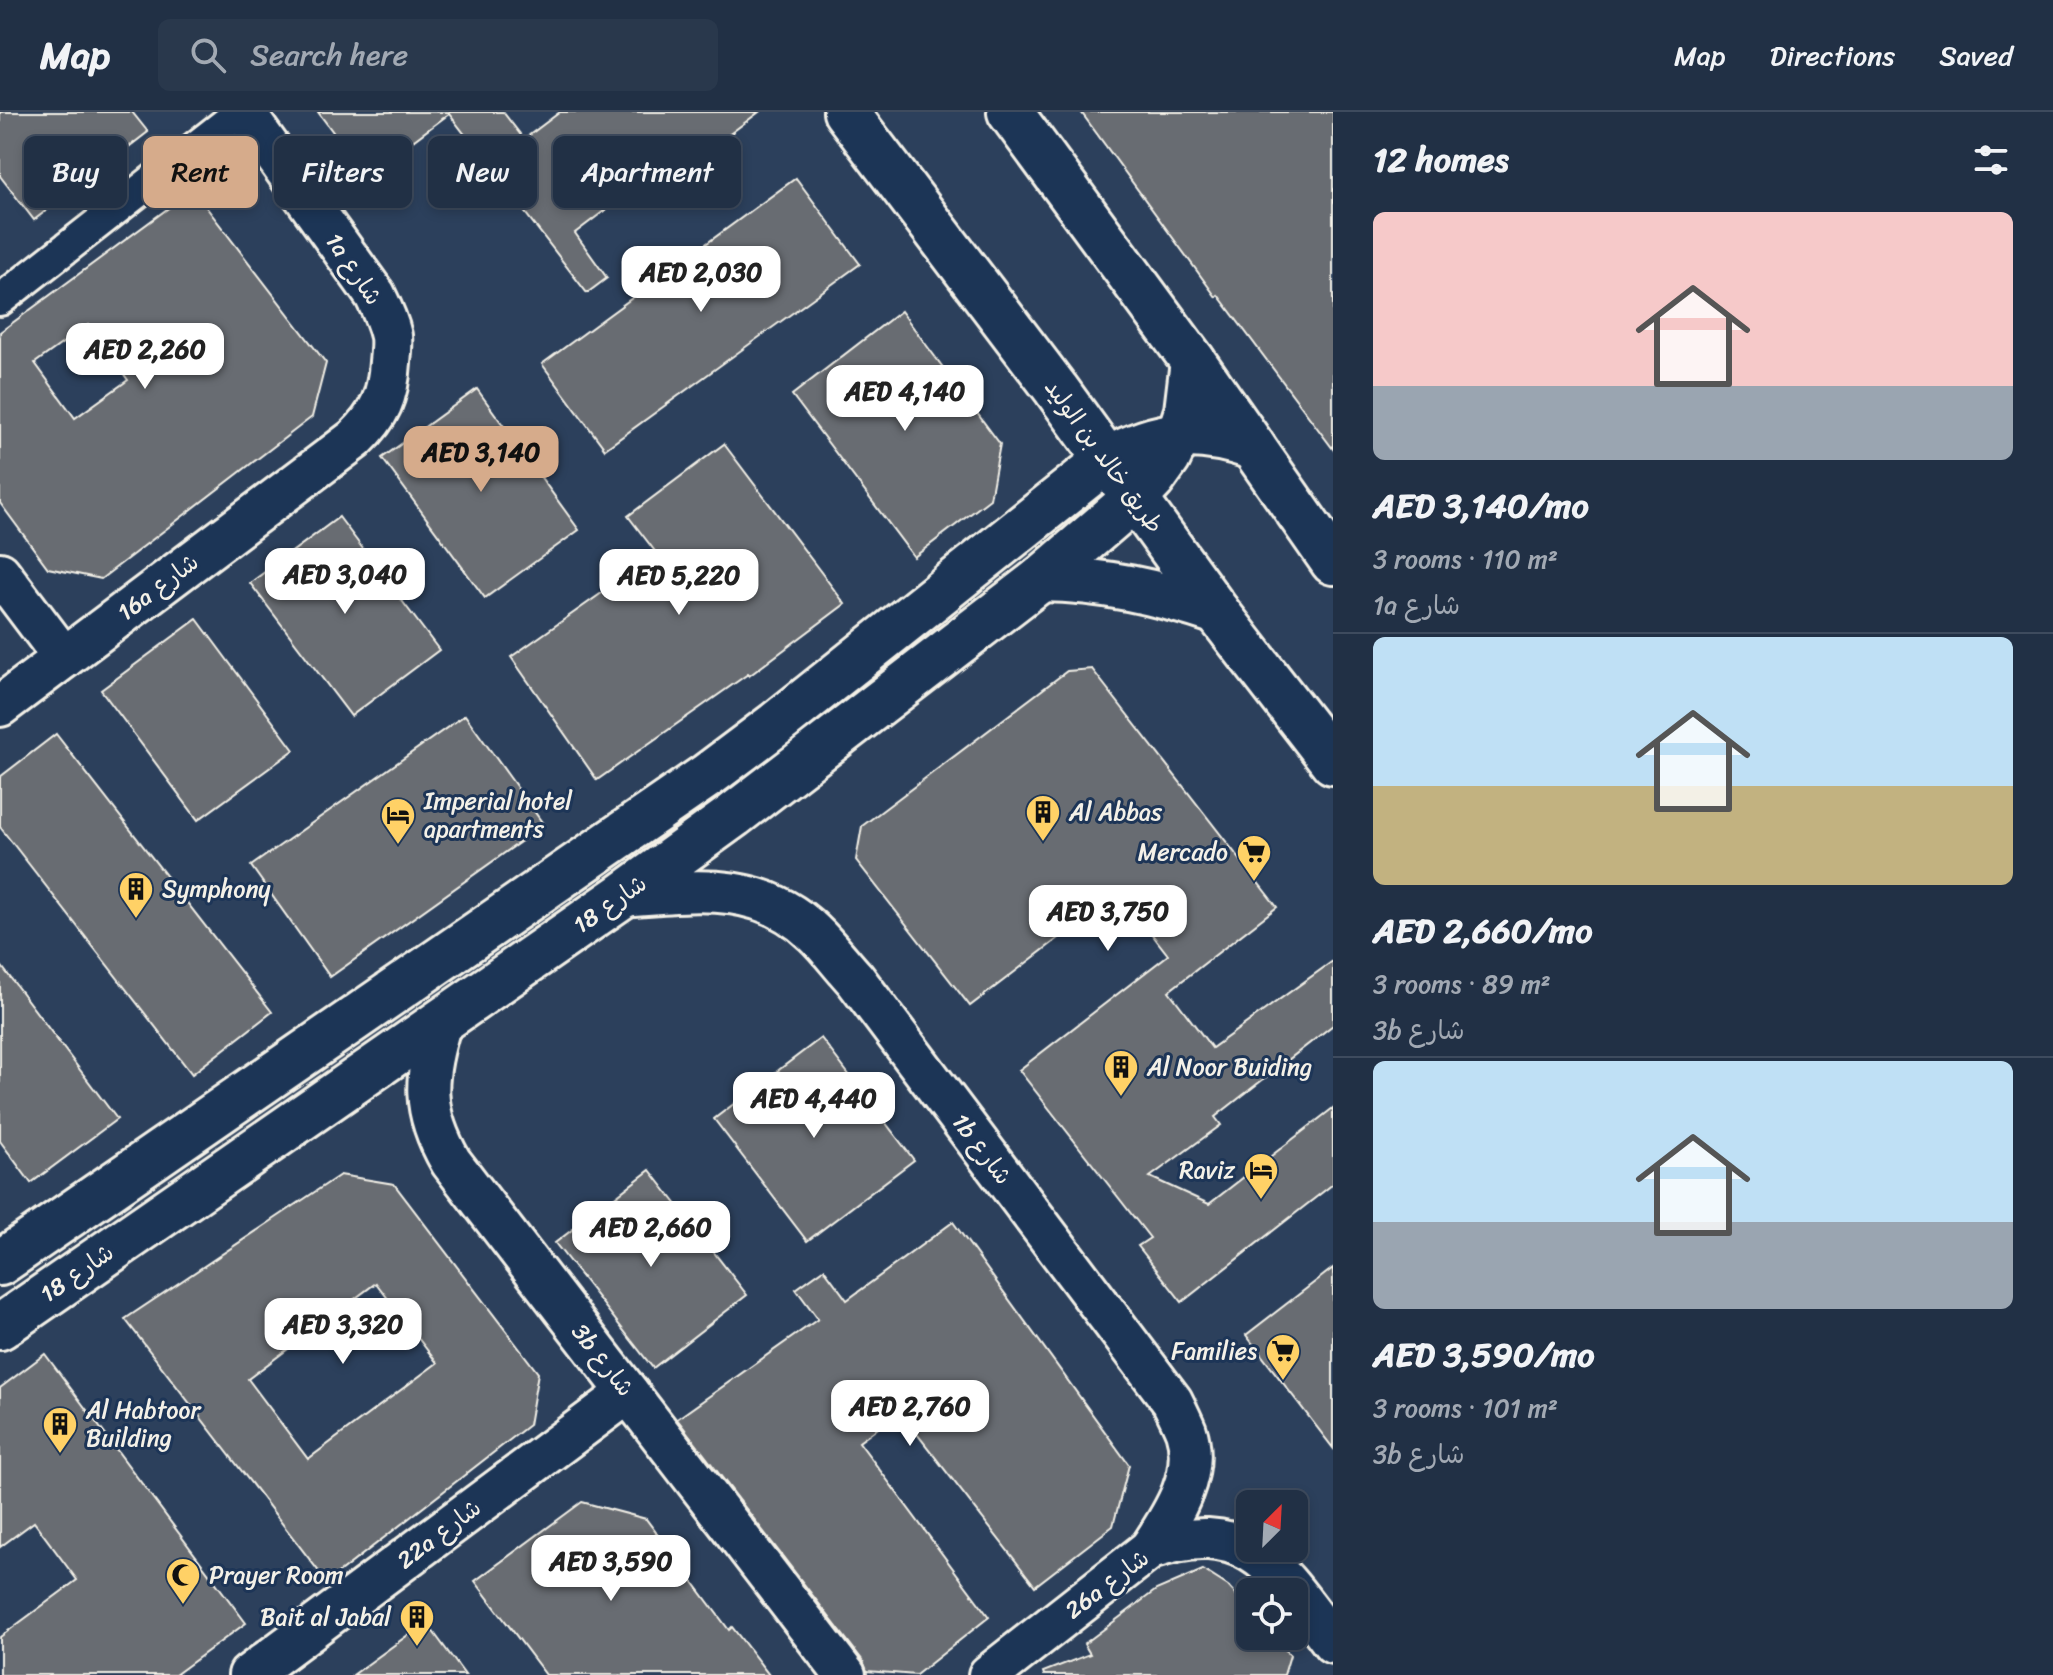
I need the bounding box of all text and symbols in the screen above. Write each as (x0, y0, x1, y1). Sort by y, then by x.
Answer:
search box (158, 19, 718, 91)
text: Map (40, 22, 110, 89)
text: Search here (250, 28, 408, 82)
text: Map (1674, 31, 1726, 80)
text: Directions (1770, 31, 1895, 80)
text: Saved (1939, 31, 2013, 80)
icon: search (186, 33, 230, 77)
text: 12 homes (1373, 130, 1509, 190)
chip: Buy (24, 136, 127, 208)
chip: Rent (143, 136, 258, 208)
chip: Filters (274, 136, 412, 208)
chip: New (428, 136, 537, 208)
chip: Apartment (553, 136, 741, 208)
icon: filters (1969, 138, 2013, 182)
street label: 1a شارع (314, 224, 394, 314)
pin: AED 2,030 (609, 246, 793, 314)
text: AED 2,030 (640, 249, 762, 295)
icon: home (1621, 264, 1765, 408)
pin: AED 2,260 (53, 323, 237, 391)
text: AED 2,260 (84, 326, 206, 372)
pin: AED 4,140 (813, 365, 997, 433)
text: AED 4,140 (845, 368, 965, 414)
street label: طريق خالد بن الوليد (1033, 370, 1175, 542)
pin: AED 3,140 (389, 426, 573, 494)
text: AED 3,140 (422, 429, 540, 475)
text: AED 3,140/mo (1373, 476, 1589, 536)
text: 3 rooms · 110 m² (1373, 536, 1558, 582)
street label: 16a شارع (108, 542, 208, 632)
pin: AED 3,040 (253, 548, 437, 616)
pin: AED 5,220 (587, 549, 771, 617)
text: AED 3,040 (283, 551, 407, 597)
text: AED 5,220 (617, 552, 741, 598)
text: 1a شارع (1373, 582, 1460, 628)
icon: home (1621, 689, 1765, 833)
place label: Imperial hotel apartments (423, 780, 573, 850)
place label: Al Abbas (1068, 791, 1163, 833)
building icon: Al Abbas (1024, 793, 1062, 843)
hotel icon: Imperial hotel apartments (379, 796, 417, 846)
place label: Mercado (1138, 831, 1228, 873)
supermarket icon: Mercado (1235, 833, 1273, 883)
street label: شارع 18 (564, 863, 656, 945)
place label: Symphony (162, 868, 271, 910)
building icon: Symphony (117, 870, 155, 920)
pin: AED 3,750 (1016, 885, 1200, 953)
text: AED 3,750 (1047, 888, 1169, 934)
text: AED 2,660/mo (1373, 901, 1592, 961)
text: 3 rooms · 89 m² (1373, 961, 1551, 1007)
text: 3b شارع (1373, 1007, 1465, 1053)
place label: Al Noor Buiding (1146, 1046, 1312, 1088)
building icon: Al Noor Buiding (1102, 1048, 1140, 1098)
pin: AED 4,440 (722, 1072, 906, 1140)
text: AED 4,440 (751, 1075, 877, 1121)
street label: 1b شارع (941, 1104, 1023, 1194)
icon: home (1621, 1113, 1765, 1257)
place label: Raviz (1179, 1149, 1236, 1191)
hotel icon: Raviz (1242, 1151, 1280, 1201)
pin: AED 2,660 (559, 1201, 743, 1269)
text: AED 2,660 (590, 1204, 712, 1250)
street label: شارع 18 (31, 1232, 123, 1314)
pin: AED 3,320 (251, 1298, 435, 1366)
text: AED 3,320 (283, 1301, 403, 1347)
street label: 3b شارع (560, 1314, 646, 1406)
text: AED 3,590/mo (1373, 1325, 1595, 1385)
place label: Families (1171, 1330, 1257, 1372)
supermarket icon: Families (1264, 1332, 1302, 1382)
pin: AED 2,760 (818, 1380, 1002, 1448)
text: AED 2,760 (849, 1383, 971, 1429)
text: 3 rooms · 101 m² (1373, 1385, 1558, 1431)
place label: Al Habtoor Building (85, 1389, 202, 1459)
building icon: Al Habtoor Building (41, 1405, 79, 1455)
text: 3b شارع (1373, 1431, 1465, 1477)
street label: 22a شارع (387, 1488, 491, 1580)
north arrow (1236, 1490, 1308, 1562)
map controls (1236, 1490, 1308, 1650)
pin: AED 3,590 (519, 1535, 703, 1603)
text: AED 3,590 (549, 1538, 673, 1584)
street label: 26a شارع (1055, 1538, 1159, 1630)
place label: Prayer Room (209, 1554, 343, 1596)
mosque icon: Prayer Room (164, 1556, 202, 1606)
button: locate (1236, 1578, 1308, 1650)
place label: Bait al Jabal (260, 1596, 392, 1638)
building icon: Bait al Jabal (398, 1598, 436, 1648)

